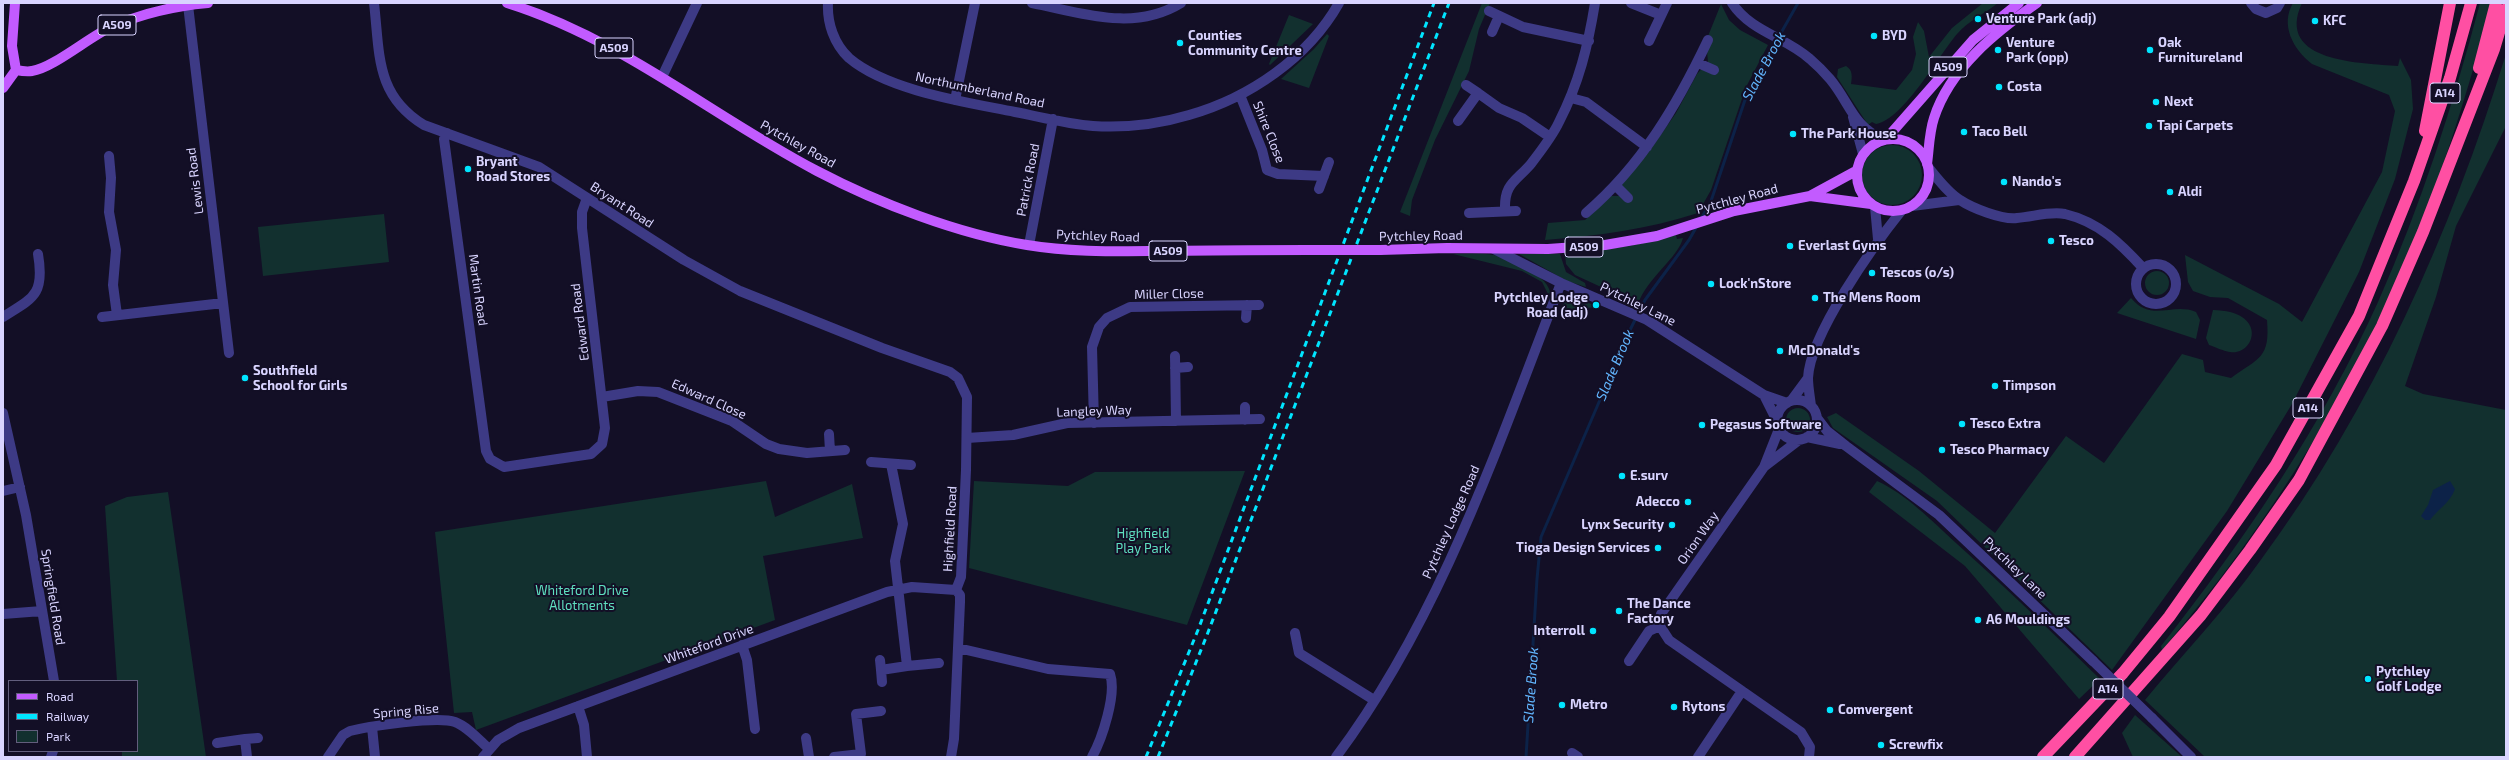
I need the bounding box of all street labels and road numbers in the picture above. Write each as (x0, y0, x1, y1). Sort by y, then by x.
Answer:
road number: A509 (98, 15, 136, 35)
road number: A509 (595, 38, 633, 58)
road number: A509 (1929, 57, 1967, 77)
street label: Northumberland Road (914, 69, 1046, 111)
road number: A14 (2430, 83, 2460, 103)
street label: Shire Close (1250, 99, 1288, 165)
street label: Pytchley Road (758, 117, 838, 171)
street label: Patrick Road (1013, 142, 1043, 218)
street label: Lewis Road (183, 147, 207, 215)
street label: Bryant Road (587, 179, 657, 231)
street label: Pytchley Road (1694, 181, 1780, 217)
street label: Pytchley Road (1056, 227, 1140, 245)
street label: Pytchley Road (1379, 227, 1463, 245)
road number: A509 (1565, 237, 1603, 257)
road number: A509 (1149, 241, 1187, 261)
street label: Martin Road (465, 253, 491, 327)
street label: Pytchley Lane (1598, 279, 1678, 329)
street label: Edward Road (568, 282, 592, 362)
street label: Miller Close (1134, 286, 1204, 302)
street label: Edward Close (669, 376, 749, 422)
road number: A14 (2293, 398, 2323, 418)
street label: Langley Way (1056, 402, 1132, 420)
street label: Pytchley Lodge Road (1419, 463, 1483, 581)
street label: Highfield Road (940, 486, 960, 572)
street label: Orion Way (1674, 508, 1722, 568)
street label: Pytchley Lane (1980, 534, 2050, 602)
street label: Springfield Road (38, 548, 68, 646)
street label: Whiteford Drive (662, 621, 756, 667)
road number: A14 (2093, 679, 2123, 699)
street label: Spring Rise (373, 700, 439, 722)

